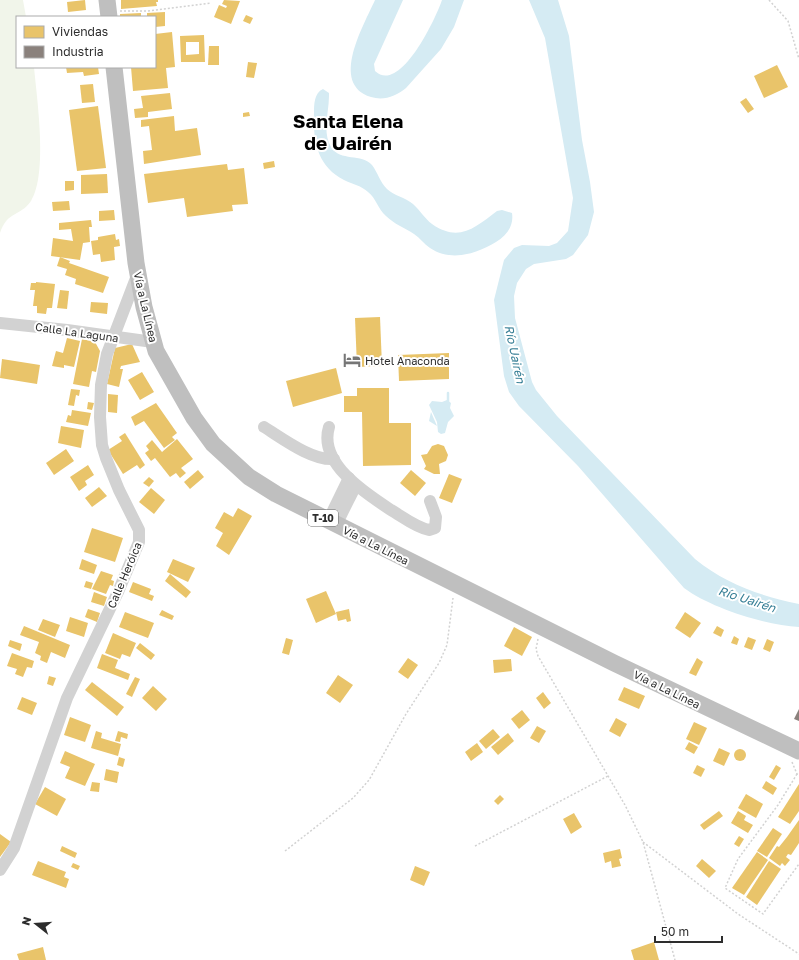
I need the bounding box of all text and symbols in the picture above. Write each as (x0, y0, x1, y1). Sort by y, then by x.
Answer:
legend (16, 16, 156, 68)
text: Viviendas (52, 24, 108, 39)
text: Industria (52, 44, 104, 59)
district label: Santa Elena de Uairén (293, 109, 403, 154)
street label: Vía a La Línea (132, 270, 160, 344)
street label: Calle La Laguna (34, 320, 120, 344)
water label: Río Uairén (502, 323, 529, 385)
hotel icon: Hotel Anaconda (342, 350, 362, 370)
place label: Hotel Anaconda (365, 354, 450, 367)
road number: T-10 (308, 510, 338, 526)
street label: Vía a La Línea (341, 523, 411, 567)
street label: Calle Heróica (104, 540, 144, 610)
water label: Río Uairén (717, 583, 778, 615)
street label: Vía a La Línea (632, 667, 702, 711)
north arrow (16, 904, 56, 944)
text: N (19, 915, 33, 927)
scale bar (655, 918, 722, 944)
text: 50 m (661, 924, 689, 939)

